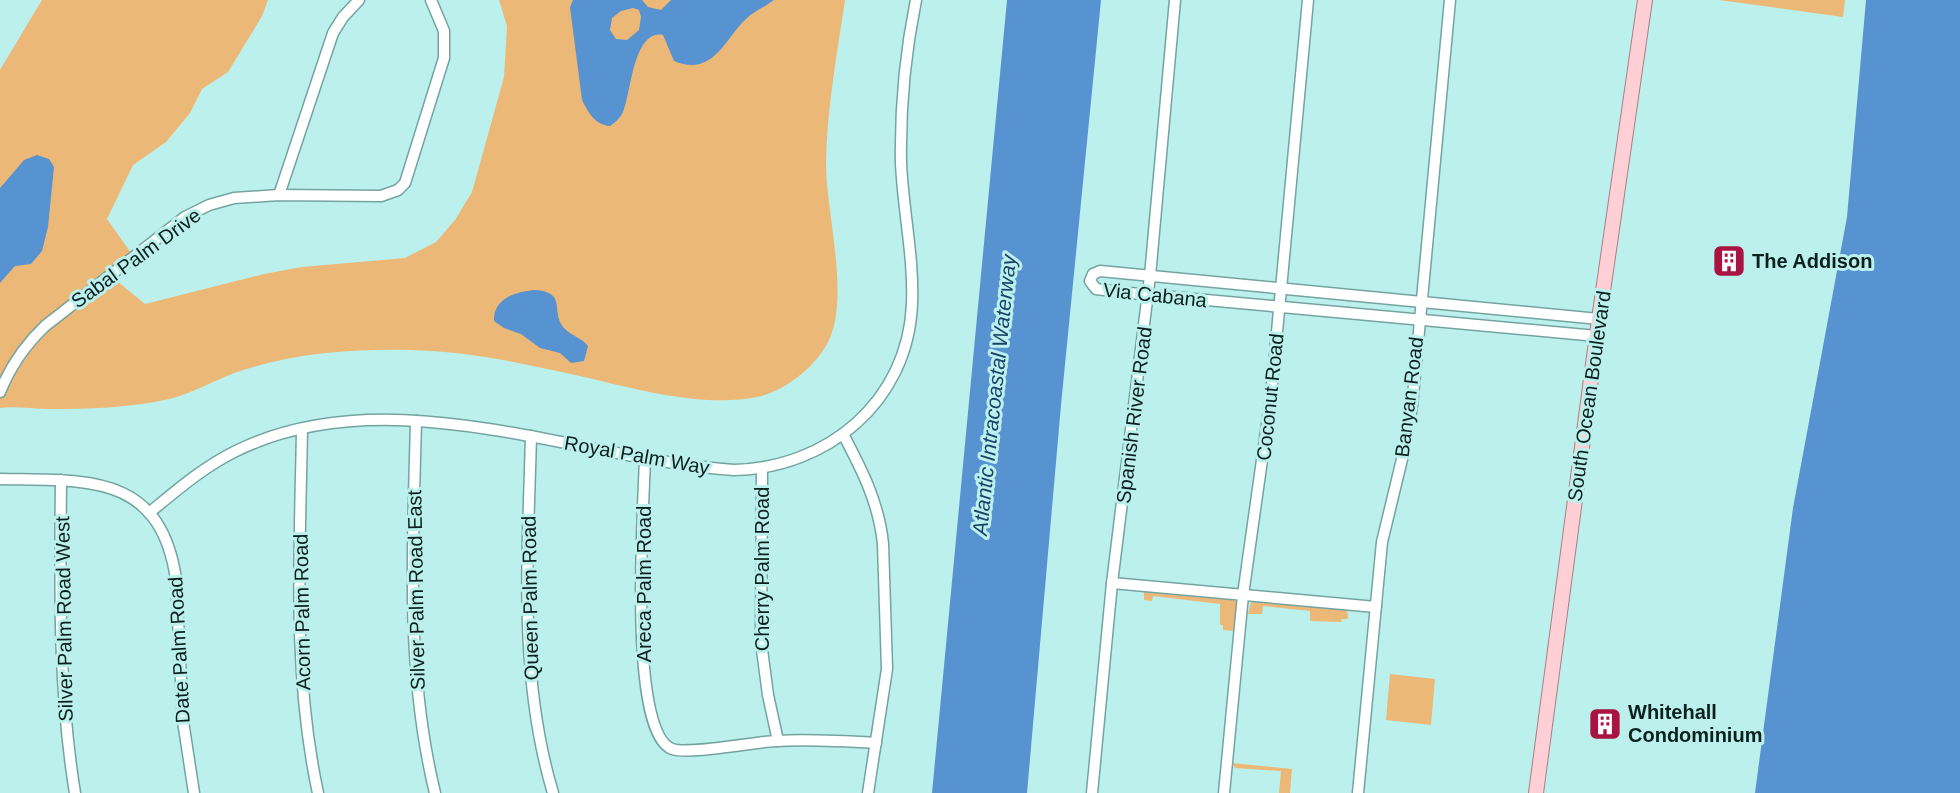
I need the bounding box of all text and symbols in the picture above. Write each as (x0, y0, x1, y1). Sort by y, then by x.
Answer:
street label: Sabal Palm Drive (67, 204, 205, 312)
building icon: The Addison (1711, 243, 1747, 279)
place label: The Addison (1752, 250, 1872, 272)
water label: Atlantic Intracoastal Waterway (968, 252, 1020, 538)
street label: Via Cabana (1102, 279, 1209, 311)
street label: South Ocean Boulevard (1563, 289, 1615, 503)
street label: Spanish River Road (1112, 325, 1156, 505)
street label: Coconut Road (1252, 332, 1288, 462)
street label: Banyan Road (1391, 336, 1427, 458)
street label: Royal Palm Way (563, 431, 711, 479)
street label: Cherry Palm Road (751, 487, 773, 651)
street label: Silver Palm Road East (403, 489, 429, 690)
street label: Areca Palm Road (633, 506, 655, 662)
street label: Silver Palm Road West (51, 516, 77, 722)
street label: Queen Palm Road (518, 516, 542, 680)
street label: Acorn Palm Road (290, 533, 314, 691)
street label: Date Palm Road (164, 576, 194, 724)
place label: Whitehall Condominium (1628, 701, 1762, 746)
building icon: Whitehall Condominium (1587, 706, 1623, 742)

